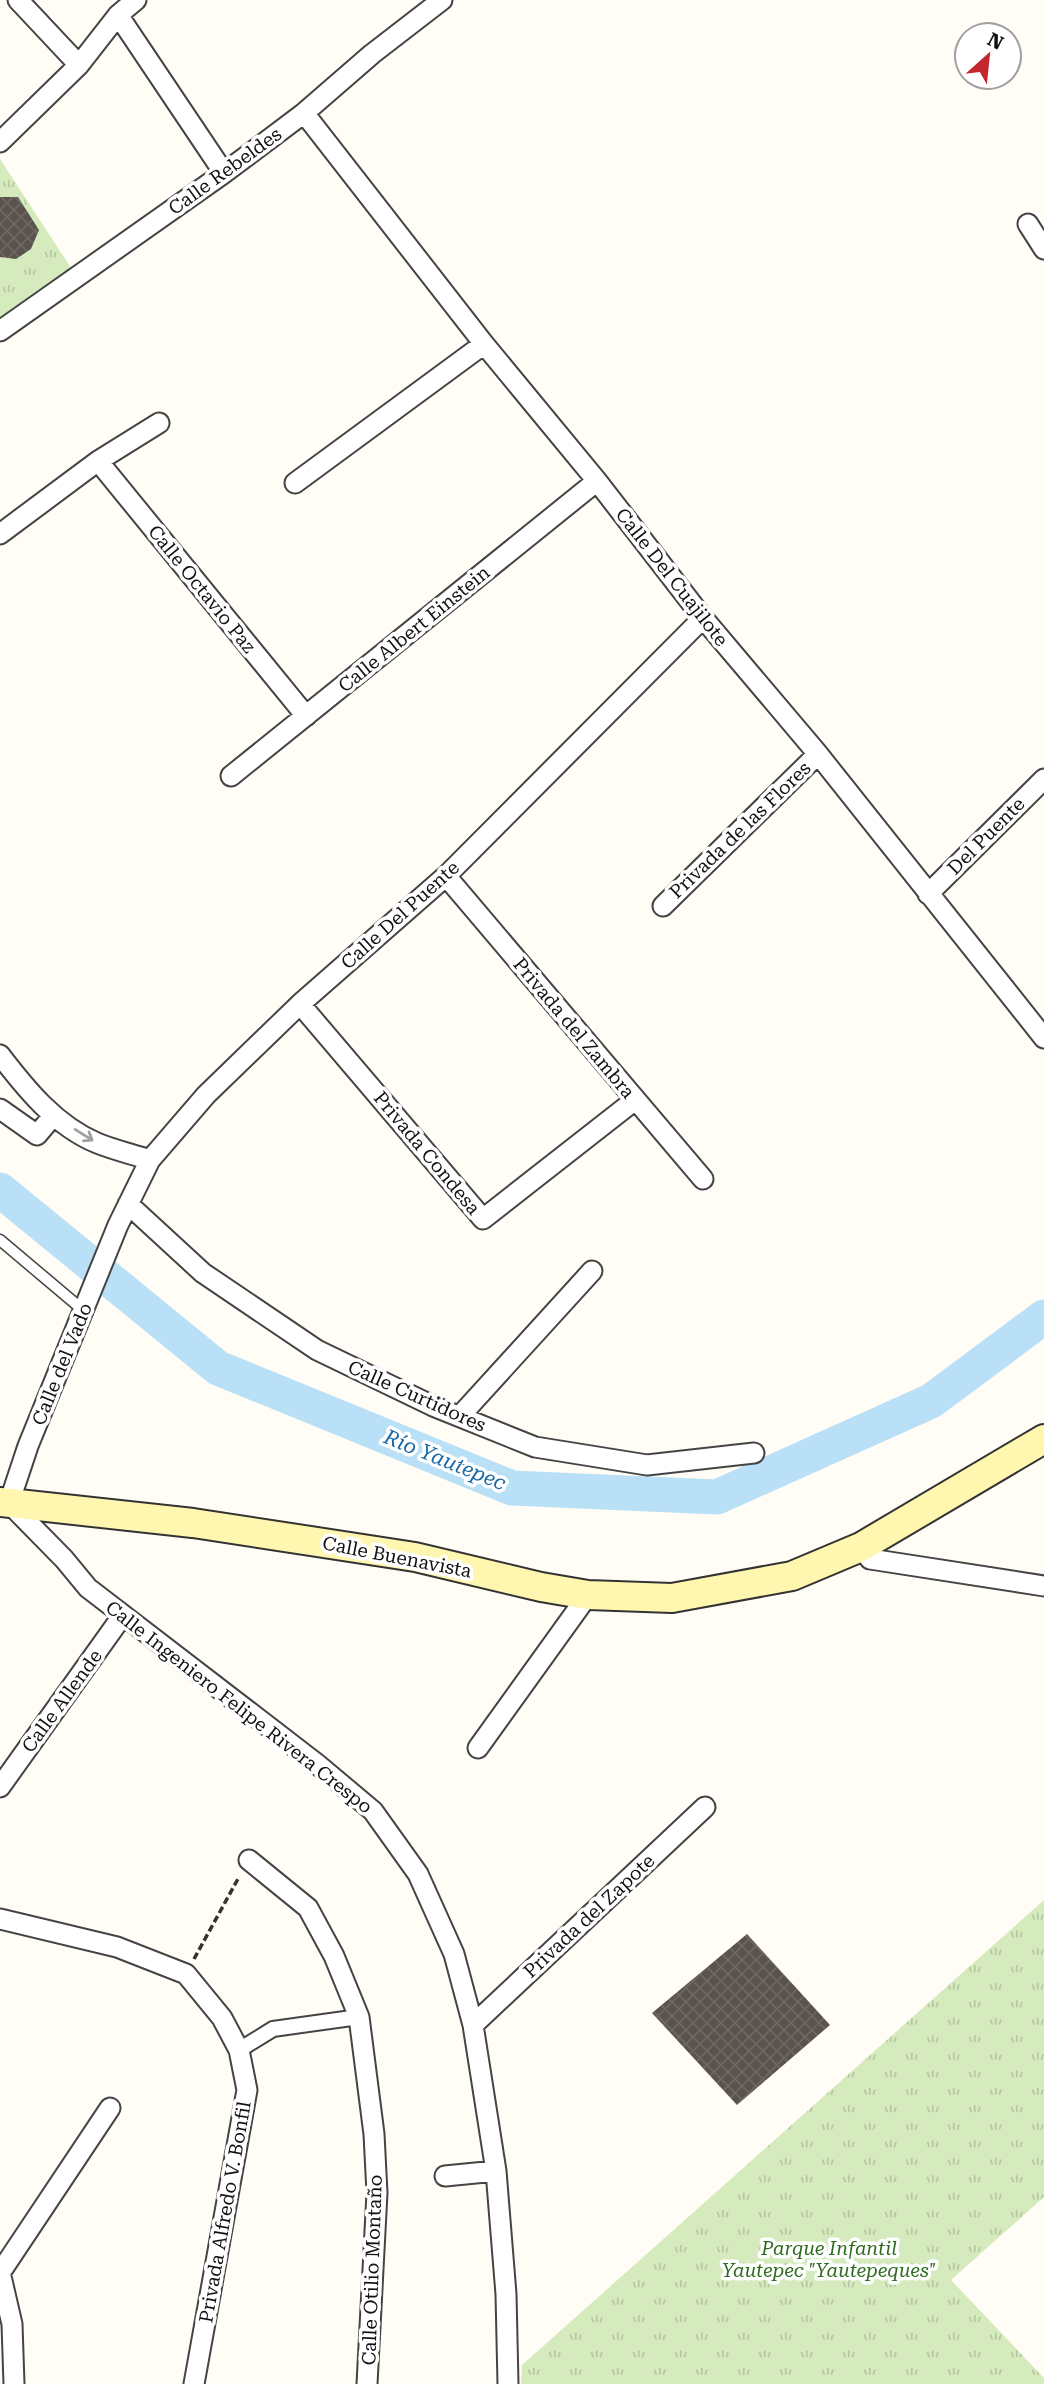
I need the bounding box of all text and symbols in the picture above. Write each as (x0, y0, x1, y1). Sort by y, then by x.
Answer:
north arrow (953, 21, 1023, 91)
text: N (984, 28, 1008, 55)
street label: Calle Rebeldes (164, 122, 286, 220)
street label: Calle Del Cuajilote (611, 503, 733, 651)
street label: Calle Octavio Paz (143, 520, 261, 658)
street label: Calle Albert Einstein (334, 561, 494, 697)
street label: Privada de las Flores (665, 757, 815, 903)
street label: Del Puente (942, 792, 1030, 880)
street label: Calle Del Puente (336, 856, 464, 974)
street label: Privada del Zambra (508, 953, 640, 1104)
street label: Privada Condesa (369, 1087, 486, 1220)
one-way arrow (74, 1128, 93, 1143)
street label: Calle del Vado (27, 1299, 97, 1429)
street label: Calle Curtidores (344, 1355, 490, 1437)
water label: Río Yautepec (380, 1424, 509, 1495)
street label: Calle Buenavista (321, 1531, 474, 1583)
street label: Calle Ingeniero Felipe Rivera Crespo (101, 1596, 377, 1818)
street label: Calle Allende (17, 1645, 107, 1757)
street label: Privada del Zapote (519, 1849, 659, 1983)
street label: Privada Alfredo V. Bonfil (194, 2099, 256, 2325)
street label: Calle Otilio Montaño (357, 2174, 387, 2366)
park label: Parque Infantil Yautepec "Yautepeques" (722, 2237, 936, 2282)

